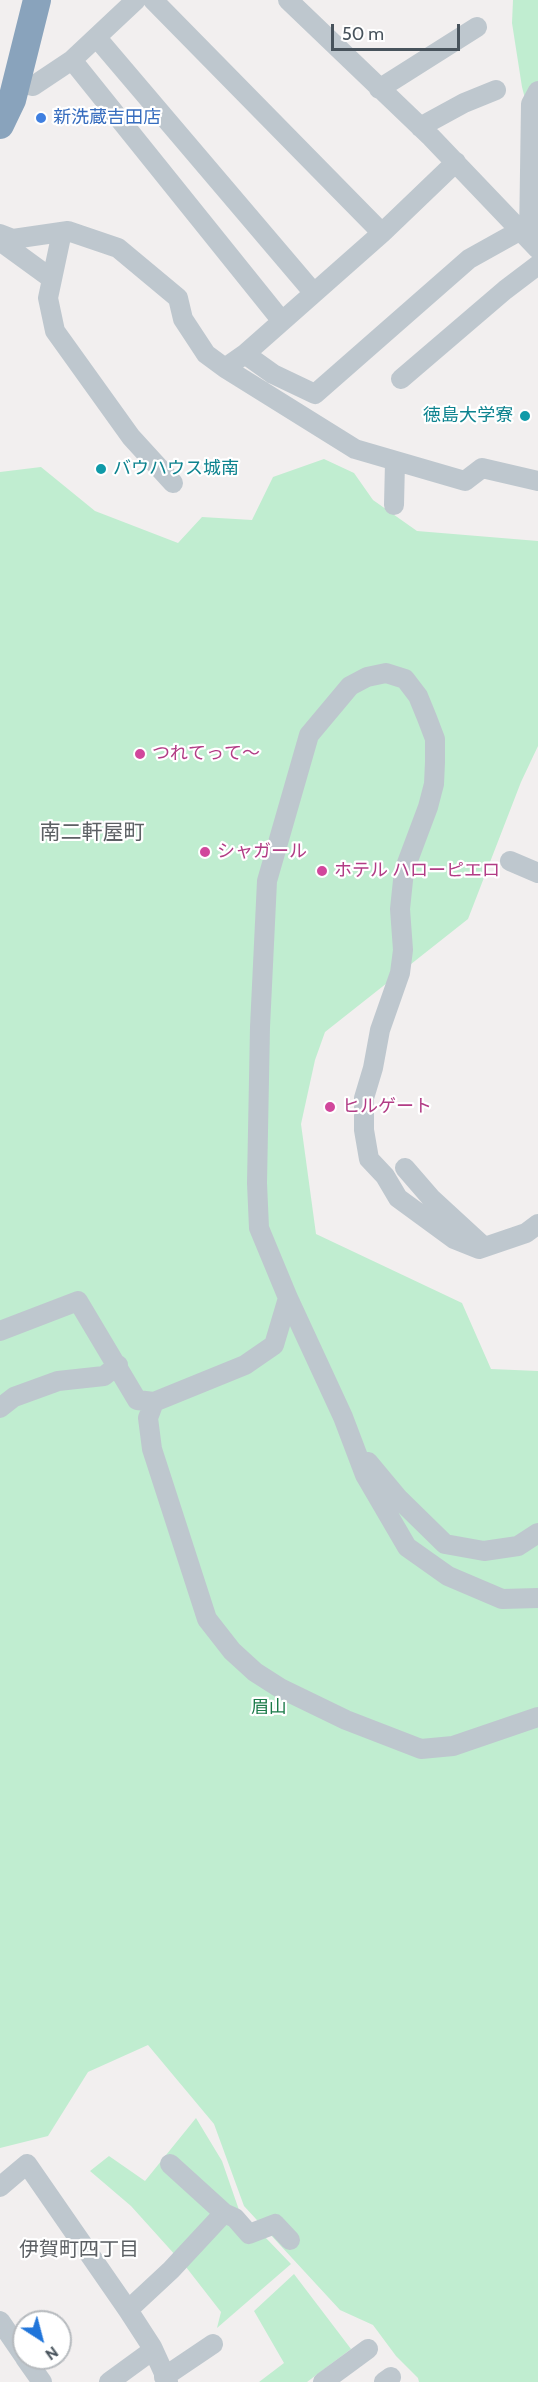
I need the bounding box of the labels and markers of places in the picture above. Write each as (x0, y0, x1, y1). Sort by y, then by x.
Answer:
place label: 新洗蔵吉田店 (53, 107, 161, 129)
marker: 新洗蔵吉田店 (34, 111, 48, 125)
place label: 徳島大学寮 (423, 405, 513, 427)
marker: 徳島大学寮 (518, 409, 532, 423)
place label: バウハウス城南 (113, 458, 239, 480)
marker: バウハウス城南 (94, 462, 108, 476)
place label: つれてって～ (152, 743, 260, 765)
marker: つれてって～ (133, 747, 147, 761)
place label: シャガール (217, 841, 307, 863)
marker: シャガール (198, 845, 212, 859)
place label: ホテル ハローピエロ (334, 860, 500, 882)
marker: ホテル ハローピエロ (315, 864, 329, 878)
place label: ヒルゲート (342, 1096, 432, 1118)
marker: ヒルゲート (323, 1100, 337, 1114)

